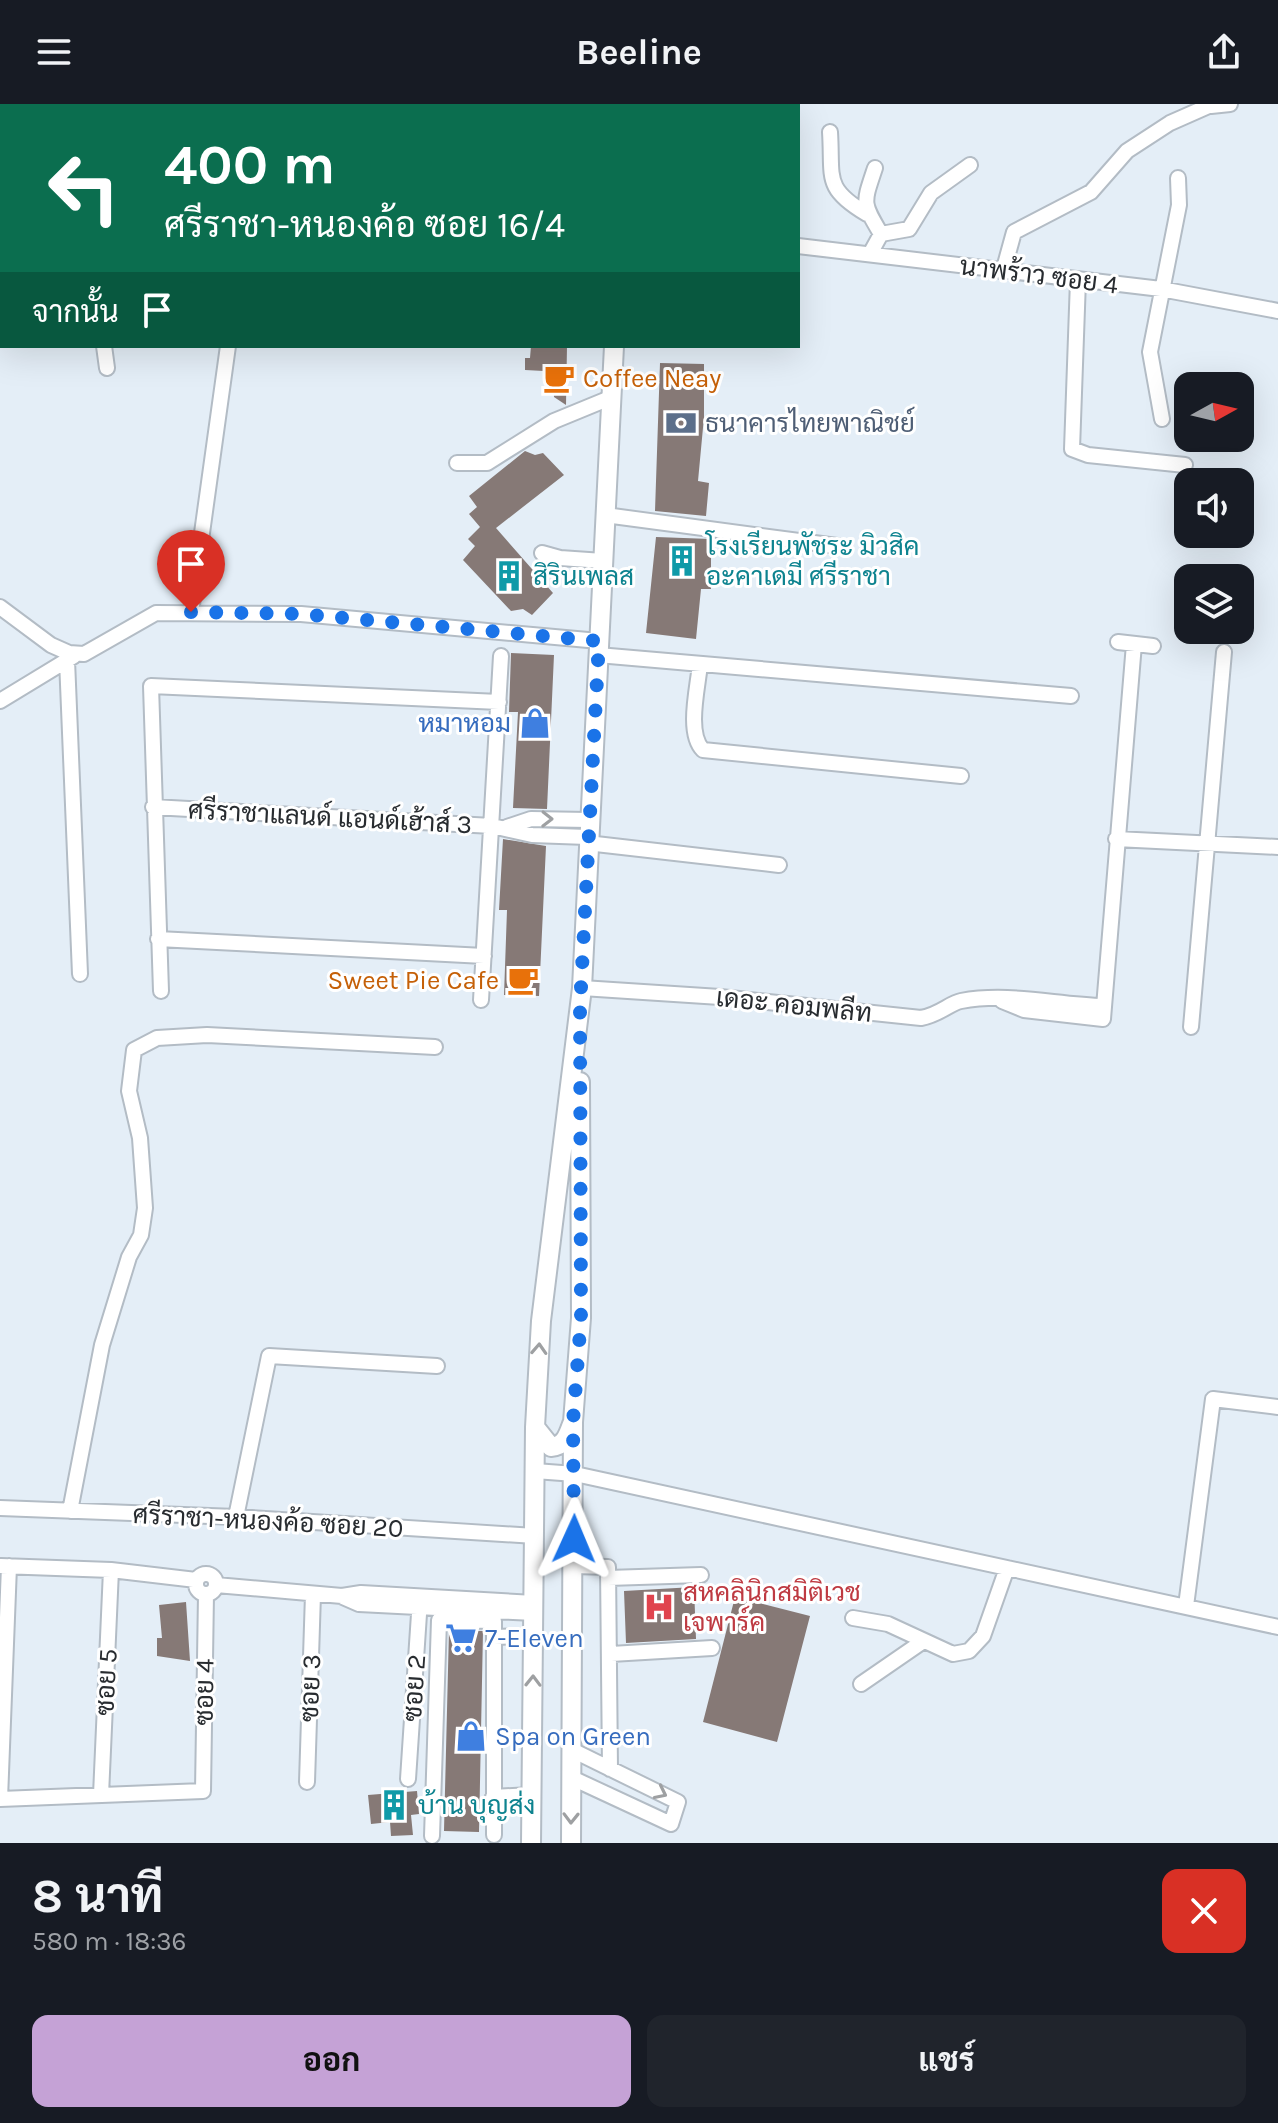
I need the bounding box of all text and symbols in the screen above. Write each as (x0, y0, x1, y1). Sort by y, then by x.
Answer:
icon: menu (32, 30, 76, 74)
icon: share (1202, 30, 1246, 74)
text: Beeline (576, 31, 702, 73)
text: 400 m (164, 132, 335, 197)
icon: left (32, 136, 136, 240)
text: ศรีราชา-หนองค้อ ซอย 16/4 (164, 204, 565, 246)
street label: นาพร้าว ซอย 4 (958, 249, 1120, 301)
icon: arrive (135, 288, 179, 332)
text: จากนั้น (32, 294, 119, 330)
cafe icon: Coffee Neay (542, 361, 576, 395)
place label: Coffee Neay (583, 363, 721, 394)
north arrow (1174, 372, 1254, 452)
map controls (1174, 372, 1254, 644)
bank icon: ธนาคารไทยพาณิชย์ (664, 406, 698, 440)
place label: ธนาคารไทยพาณิชย์ (705, 406, 915, 439)
button: sound (1174, 468, 1254, 548)
pin (157, 530, 225, 612)
place label: โรงเรียนพัชระ มิวสิค อะคาเดมี ศรีราชา (704, 530, 919, 592)
icon: arrive (169, 542, 213, 586)
building icon: โรงเรียนพัชระ มิวสิค อะคาเดมี ศรีราชา (665, 544, 699, 578)
building icon: สิรินเพลส (492, 559, 526, 593)
place label: สิรินเพลส (533, 561, 634, 592)
button: layers (1174, 564, 1254, 644)
shop icon: หมาหอม (518, 706, 552, 740)
place label: หมาหอม (418, 708, 511, 739)
street label: ศรีราชาแลนด์ แอนด์เฮ้าส์ 3 (187, 793, 473, 840)
one-way arrow (541, 811, 554, 828)
cafe icon: Sweet Pie Cafe (506, 963, 540, 997)
place label: Sweet Pie Cafe (328, 965, 499, 996)
street label: เดอะ คอมพลีท (714, 981, 874, 1029)
one-way arrow (530, 1342, 547, 1355)
position arrow (532, 1497, 616, 1581)
street label: ศรีราชา-หนองค้อ ซอย 20 (132, 1498, 404, 1544)
place label: สหคลินิกสมิติเวช เจพาร์ค (683, 1577, 861, 1638)
hospital icon: สหคลินิกสมิติเวช เจพาร์ค (642, 1590, 676, 1624)
supermarket icon: 7-Eleven (444, 1621, 478, 1655)
place label: 7-Eleven (485, 1623, 584, 1654)
street label: ซอย 5 (89, 1648, 124, 1716)
street label: ซอย 2 (397, 1653, 432, 1723)
street label: ซอย 3 (294, 1654, 327, 1722)
street label: ซอย 4 (188, 1658, 221, 1726)
one-way arrow (525, 1674, 542, 1687)
shop icon: Spa on Green (454, 1719, 488, 1753)
place label: Spa on Green (495, 1721, 651, 1752)
one-way arrow (652, 1783, 667, 1799)
building icon: บ้าน บุญส่ง (377, 1788, 411, 1822)
place label: บ้าน บุญส่ง (418, 1789, 535, 1823)
one-way arrow (562, 1812, 580, 1825)
text: 8 นาที (32, 1868, 163, 1924)
button: close (1162, 1869, 1246, 1953)
text: 580 m · 18:36 (32, 1926, 186, 1957)
button: ออก (32, 2015, 631, 2107)
button: แชร์ (647, 2015, 1246, 2107)

